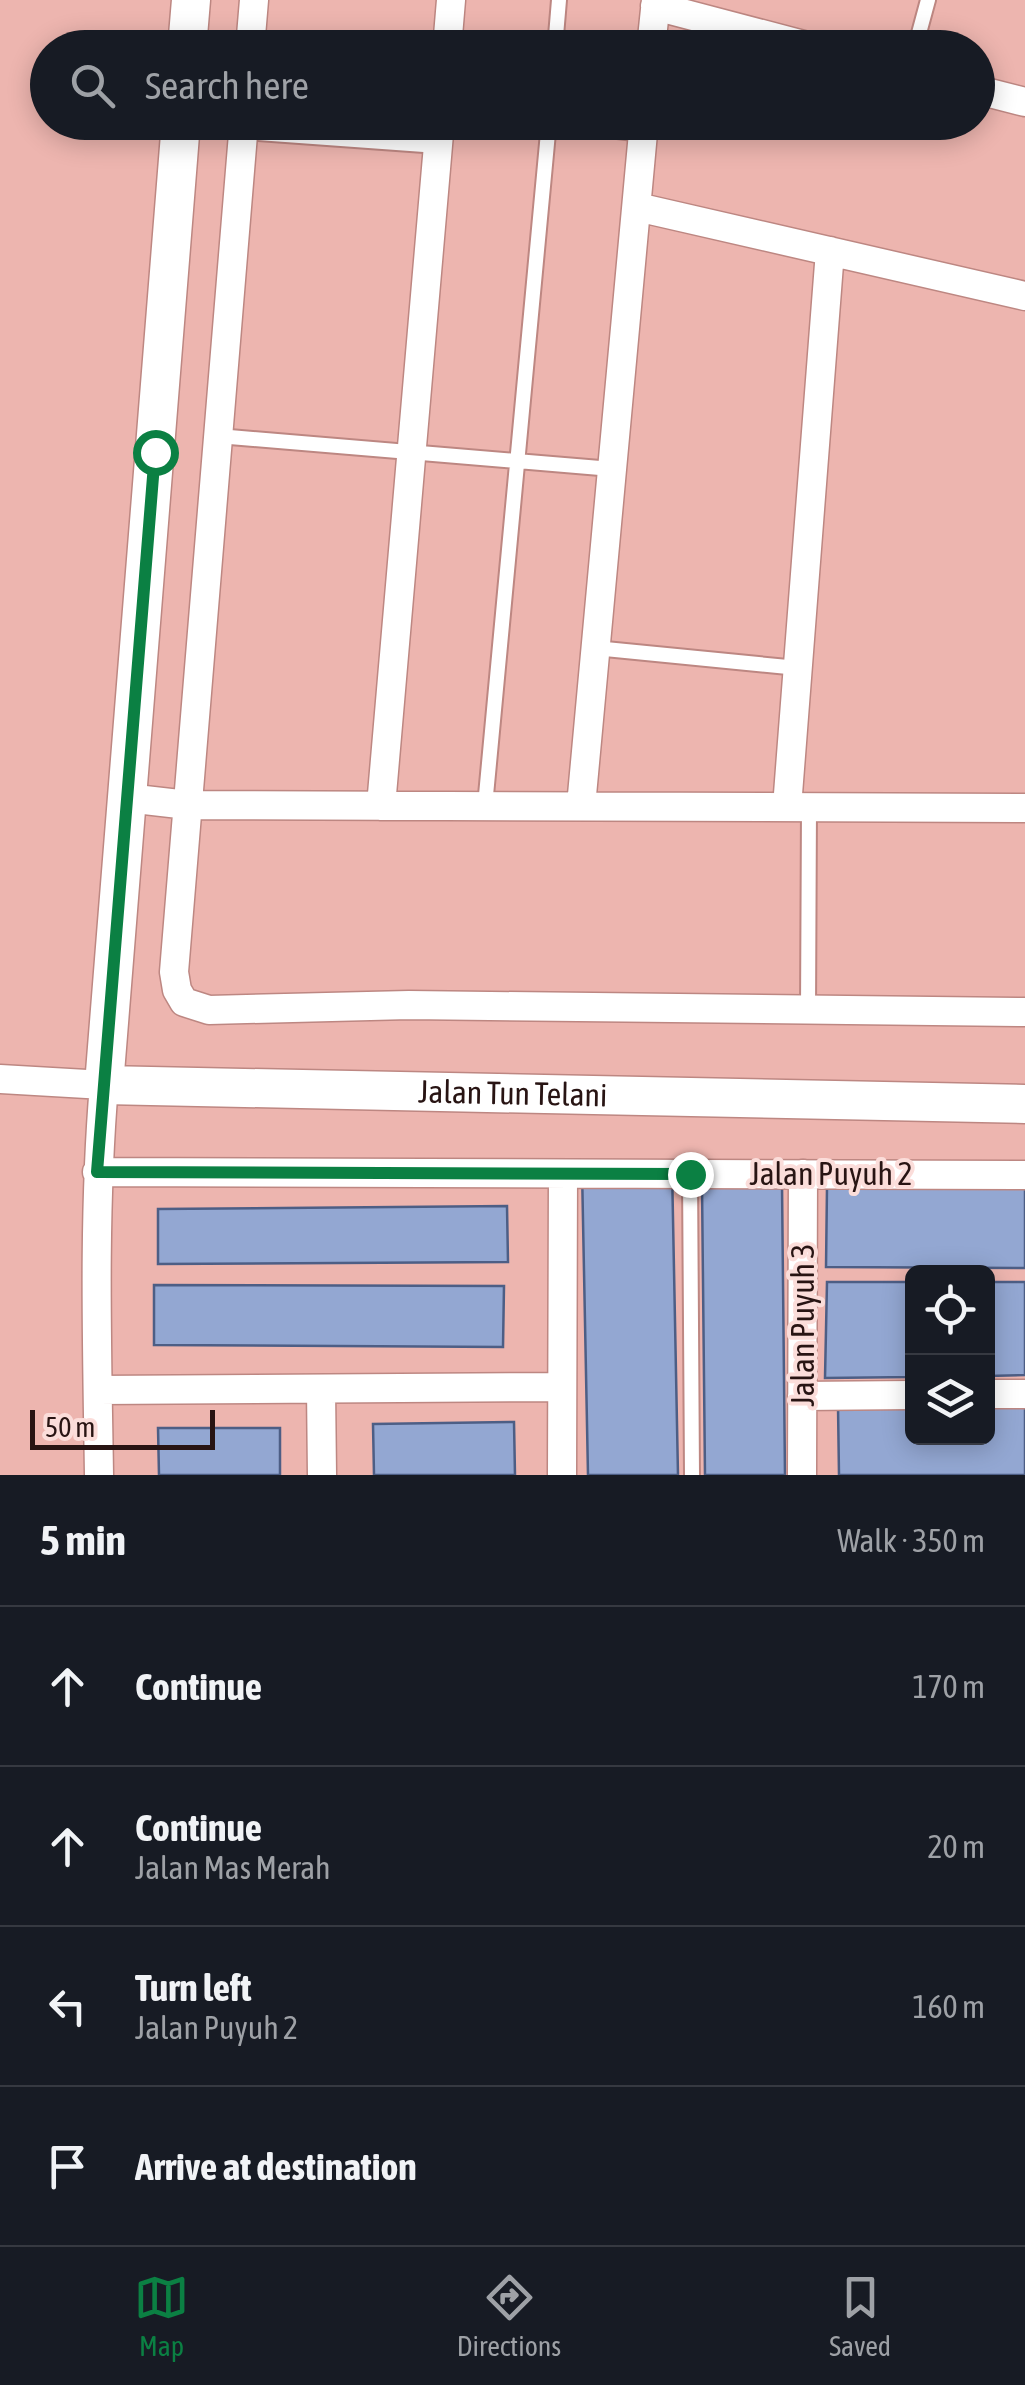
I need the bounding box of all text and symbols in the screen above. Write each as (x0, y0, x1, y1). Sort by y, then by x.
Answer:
search box (30, 30, 995, 140)
icon: search (65, 58, 120, 113)
text: Search here (145, 64, 309, 107)
route start (133, 430, 179, 476)
street label: Jalan Tun Telani (418, 1072, 608, 1113)
route end (668, 1152, 714, 1198)
street label: Jalan Puyuh 2 (749, 1155, 913, 1192)
street label: Jalan Puyuh 3 (784, 1243, 821, 1407)
map controls (905, 1265, 995, 1445)
button: locate (905, 1265, 995, 1355)
button: layers (905, 1355, 995, 1445)
scale bar (30, 1405, 215, 1450)
text: 50 m (45, 1411, 95, 1443)
text: 5 min (40, 1516, 126, 1564)
text: Walk · 350 m (837, 1522, 985, 1559)
icon: ahead (40, 1659, 95, 1714)
text: Continue (135, 1665, 262, 1708)
text: 170 m (912, 1668, 985, 1705)
text: Continue (135, 1806, 262, 1849)
icon: ahead (40, 1819, 95, 1874)
text: 20 m (927, 1828, 985, 1865)
text: Jalan Mas Merah (135, 1849, 331, 1886)
text: Turn left (135, 1966, 251, 2009)
icon: left (40, 1979, 95, 2034)
text: 160 m (912, 1988, 985, 2025)
text: Jalan Puyuh 2 (135, 2009, 298, 2046)
icon: arrive (40, 2139, 95, 2194)
text: Arrive at destination (135, 2145, 417, 2188)
tab: Map (134, 2270, 189, 2362)
tab: Directions (457, 2270, 561, 2362)
tab: Saved (829, 2270, 891, 2362)

